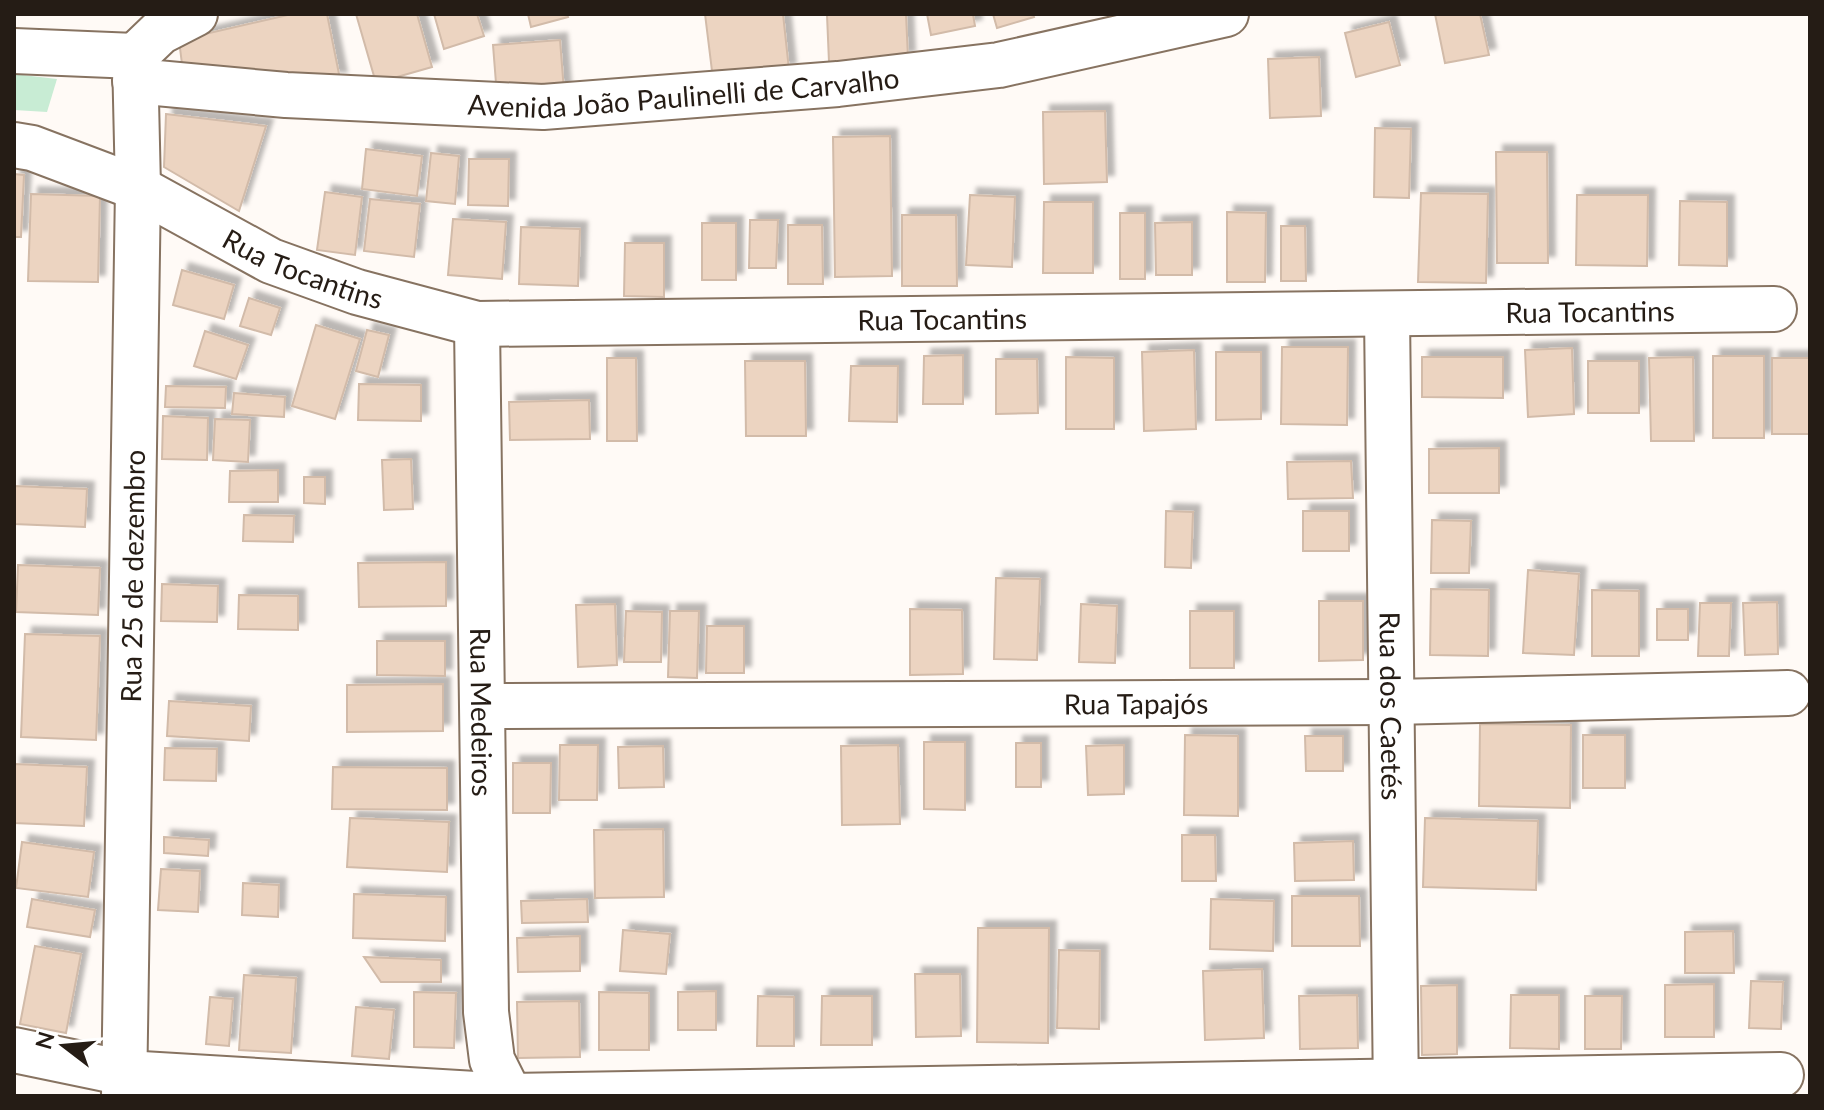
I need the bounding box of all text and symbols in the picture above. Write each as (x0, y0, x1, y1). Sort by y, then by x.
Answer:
street label: Avenida João Paulinelli de Carvalho (467, 60, 901, 124)
street label: Rua Tocantins (217, 221, 387, 315)
street label: Rua Tocantins (1505, 293, 1675, 329)
street label: Rua Tocantins (857, 301, 1027, 337)
street label: Rua 25 de dezembro (113, 449, 151, 703)
street label: Rua dos Caetés (1373, 611, 1410, 801)
street label: Rua Medeiros (464, 627, 500, 797)
street label: Rua Tapajós (1064, 686, 1208, 720)
north arrow (24, 1006, 104, 1086)
text: N (29, 1028, 60, 1052)

